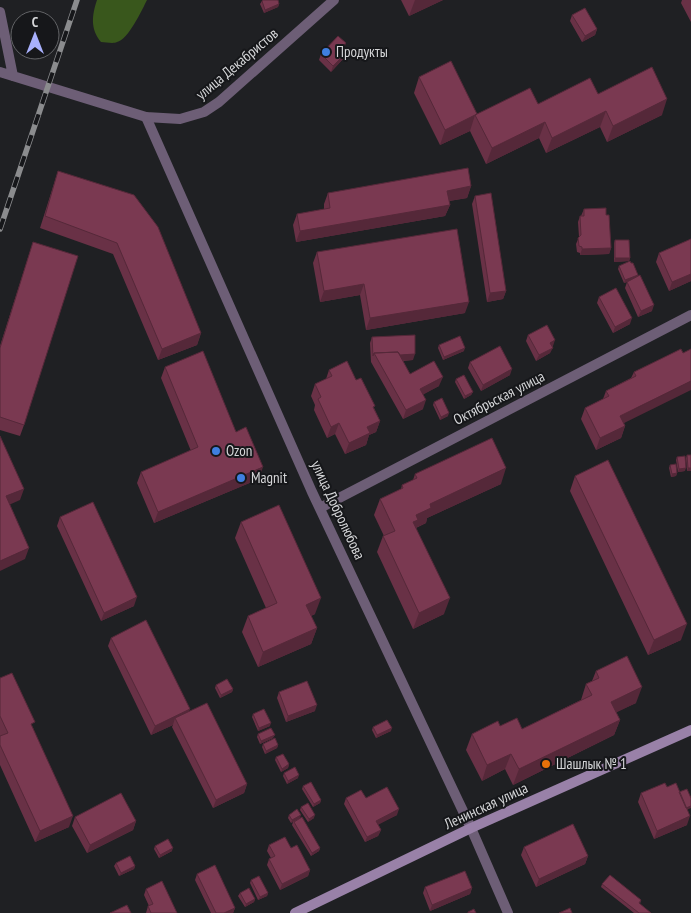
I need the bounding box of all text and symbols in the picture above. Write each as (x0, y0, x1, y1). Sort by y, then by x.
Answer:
north arrow (10, 10, 60, 60)
text: С (32, 13, 39, 31)
street label: улица Декабристов (192, 24, 282, 104)
place label: Продукты (336, 42, 388, 61)
marker: Продукты (320, 46, 332, 58)
street label: Октябрьская улица (450, 366, 548, 429)
place label: Ozon (226, 441, 252, 460)
marker: Ozon (210, 445, 222, 457)
street label: улица Добролюбова (307, 457, 370, 562)
place label: Magnit (251, 468, 287, 487)
marker: Magnit (235, 472, 247, 484)
place label: Шашлык № 1 (556, 754, 627, 773)
marker: Шашлык № 1 (540, 758, 552, 770)
street label: Ленинская улица (440, 778, 531, 834)

